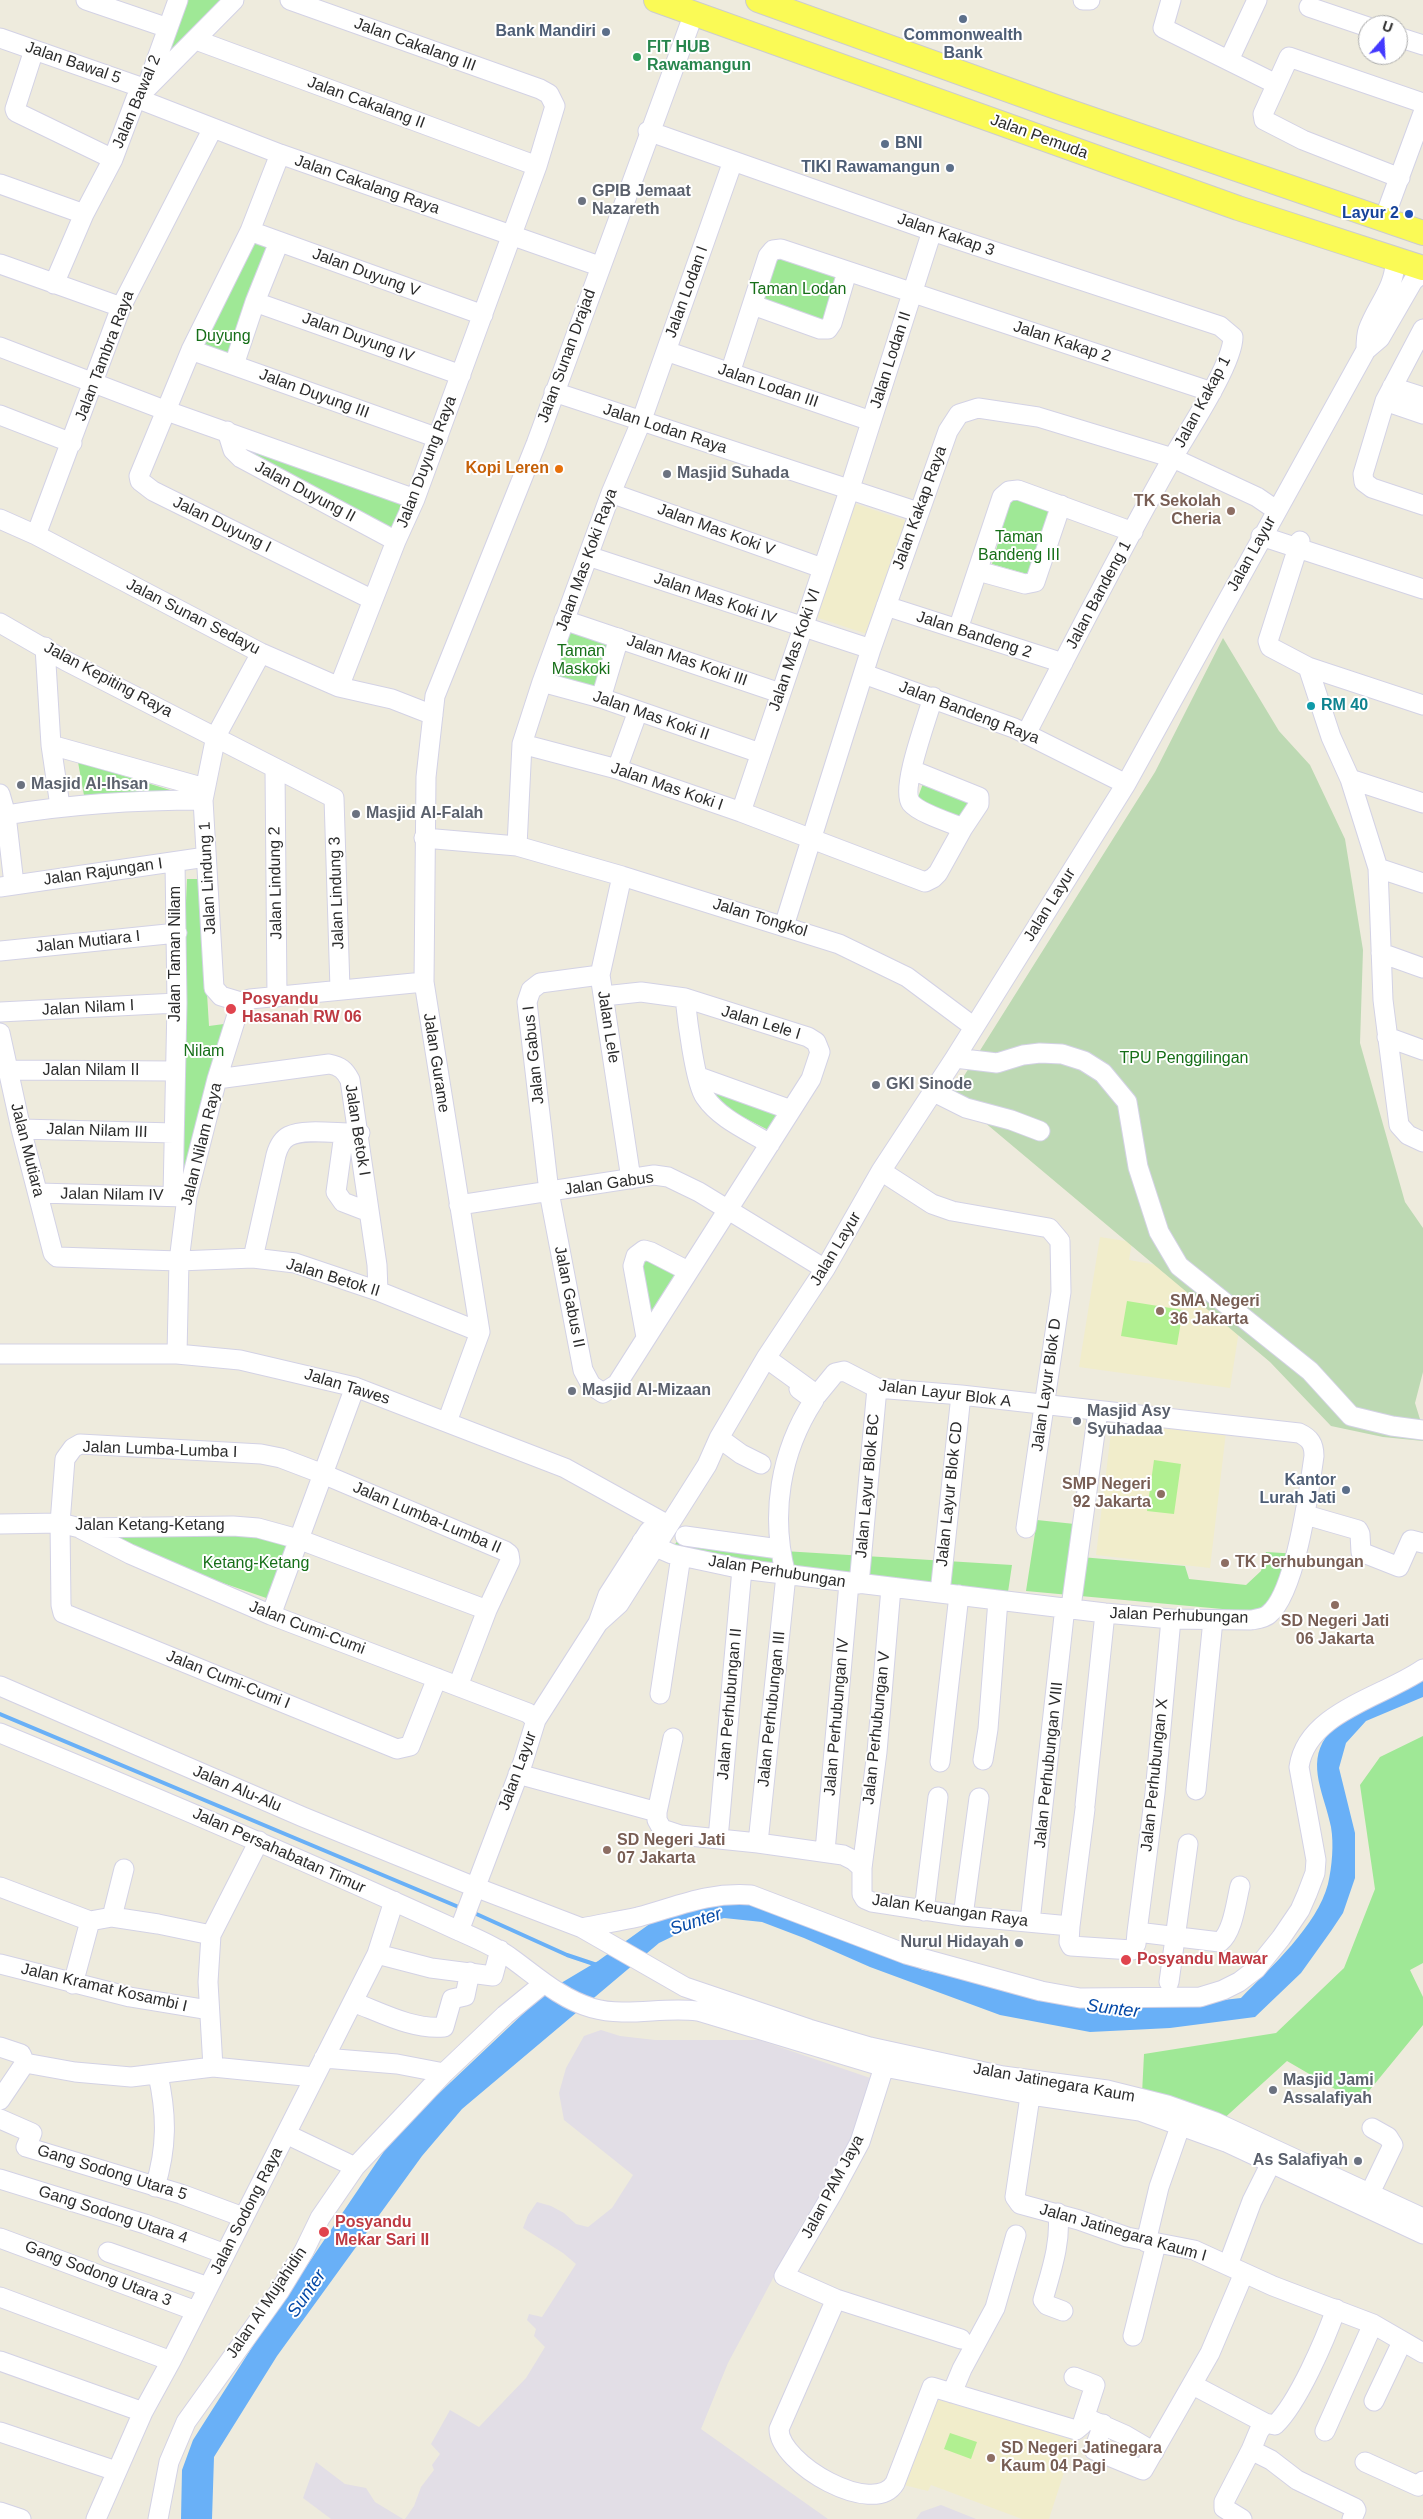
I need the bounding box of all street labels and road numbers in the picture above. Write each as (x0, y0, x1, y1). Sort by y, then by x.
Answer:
street label: Jalan Cakalang III (352, 14, 478, 76)
street label: Jalan Bawal 5 (23, 38, 123, 88)
street label: Jalan Bawal 2 (109, 52, 165, 152)
street label: Jalan Cakalang II (305, 73, 427, 133)
street label: Jalan Pemuda (988, 110, 1090, 164)
street label: Jalan Cakalang Raya (292, 151, 442, 219)
street label: Jalan Kakap 3 (895, 209, 997, 261)
street label: Jalan Lodan I (662, 244, 712, 340)
street label: Jalan Duyung V (310, 245, 422, 301)
street label: Jalan Sunan Drajad (534, 287, 600, 425)
street label: Jalan Tambra Raya (71, 288, 139, 424)
street label: Jalan Duyung IV (300, 309, 416, 367)
street label: Jalan Lodan II (866, 309, 916, 411)
street label: Jalan Kakap 2 (1011, 317, 1113, 367)
street label: Jalan Kakap 1 (1171, 353, 1235, 451)
street label: Jalan Lodan III (715, 360, 821, 412)
street label: Jalan Duyung III (256, 365, 372, 423)
street label: Jalan Duyung Raya (393, 393, 461, 531)
street label: Jalan Lodan Raya (601, 400, 729, 458)
street label: Jalan Kakap Raya (889, 444, 951, 572)
street label: Jalan Duyung II (251, 457, 359, 527)
street label: Jalan Mas Koki Raya (552, 486, 622, 634)
street label: Jalan Duyung I (170, 493, 274, 557)
street label: Jalan Mas Koki V (655, 500, 777, 560)
street label: Jalan Layur (1224, 513, 1280, 595)
street label: Jalan Bandeng 1 (1062, 537, 1136, 653)
street label: Jalan Mas Koki IV (651, 569, 779, 629)
street label: Jalan Sunan Sedayu (123, 575, 263, 659)
street label: Jalan Mas Koki VI (765, 586, 825, 714)
street label: Jalan Bandeng 2 (914, 607, 1034, 663)
street label: Jalan Mas Koki III (624, 631, 750, 691)
street label: Jalan Kepiting Raya (41, 638, 175, 722)
street label: Jalan Bandeng Raya (896, 677, 1042, 749)
street label: Jalan Mas Koki II (590, 687, 712, 745)
street label: Jalan Mas Koki I (608, 759, 726, 815)
street label: Jalan Lindung 1 (195, 821, 221, 935)
street label: Jalan Lindung 2 (265, 826, 287, 940)
street label: Jalan Lindung 3 (325, 836, 349, 950)
street label: Jalan Rajungan I (42, 854, 164, 890)
street label: Jalan Layur (1020, 865, 1080, 945)
street label: Jalan Taman Nilam (166, 886, 186, 1022)
street label: Jalan Tongkol (710, 895, 810, 941)
street label: Jalan Mutiara I (35, 927, 141, 957)
street label: Jalan Lele (593, 989, 623, 1065)
street label: Jalan Nilam I (41, 996, 135, 1020)
street label: Jalan Lele I (719, 1002, 803, 1044)
street label: Jalan Gabus I (519, 1005, 549, 1105)
street label: Jalan Gurame (419, 1012, 453, 1114)
street label: Jalan Nilam II (43, 1061, 139, 1081)
street label: Jalan Nilam Raya (178, 1081, 226, 1207)
street label: Jalan Betok I (340, 1083, 374, 1177)
street label: Jalan Mutiara (6, 1101, 48, 1199)
street label: Jalan Nilam III (46, 1120, 148, 1142)
street label: Jalan Gabus (563, 1168, 655, 1200)
street label: Jalan Nilam IV (60, 1185, 164, 1205)
street label: Jalan Layur (806, 1209, 866, 1289)
street label: Jalan Gabus II (550, 1245, 588, 1349)
street label: Jalan Betok II (284, 1255, 382, 1301)
street label: Jalan Layur Blok D (1028, 1317, 1066, 1453)
street label: Jalan Tawes (302, 1365, 392, 1409)
street label: Jalan Layur Blok A (878, 1376, 1012, 1412)
street label: Jalan Layur Blok BC (852, 1413, 884, 1559)
street label: Jalan Layur Blok CD (933, 1420, 967, 1568)
street label: Jalan Lumba-Lumba I (82, 1438, 238, 1462)
street label: Jalan Lumba-Lumba II (350, 1478, 504, 1558)
street label: Jalan Ketang-Ketang (75, 1516, 225, 1536)
street label: Jalan Perhubungan (707, 1552, 847, 1592)
street label: Jalan Cumi-Cumi (246, 1597, 368, 1659)
street label: Jalan Perhubungan (1109, 1604, 1249, 1628)
street label: Jalan Perhubungan II (714, 1627, 746, 1781)
street label: Jalan Perhubungan III (754, 1630, 790, 1788)
street label: Jalan Perhubungan IV (821, 1637, 853, 1797)
street label: Jalan Cumi-Cumi I (163, 1646, 293, 1714)
street label: Jalan Perhubungan V (859, 1650, 895, 1806)
street label: Jalan Perhubungan VIII (1031, 1681, 1067, 1849)
street label: Jalan Perhubungan X (1137, 1697, 1173, 1853)
street label: Jalan Layur (495, 1729, 541, 1813)
street label: Jalan Alu-Alu (190, 1762, 284, 1816)
street label: Jalan Persahabatan Timur (190, 1804, 368, 1898)
street label: Jalan Keuangan Raya (871, 1891, 1029, 1931)
street label: Jalan Kramat Kosambi I (19, 1960, 189, 2016)
street label: Jalan Jatinegara Kaum (972, 2059, 1136, 2107)
street label: Jalan PAM Jaya (798, 2132, 868, 2242)
street label: Gang Sodong Utara 5 (35, 2141, 189, 2205)
street label: Jalan Sodong Raya (207, 2144, 287, 2278)
street label: Gang Sodong Utara 4 (36, 2182, 190, 2248)
street label: Jalan Jatinegara Kaum I (1037, 2200, 1209, 2266)
street label: Gang Sodong Utara 3 (22, 2237, 174, 2311)
street label: Jalan Al Mujahidin (223, 2244, 311, 2362)

